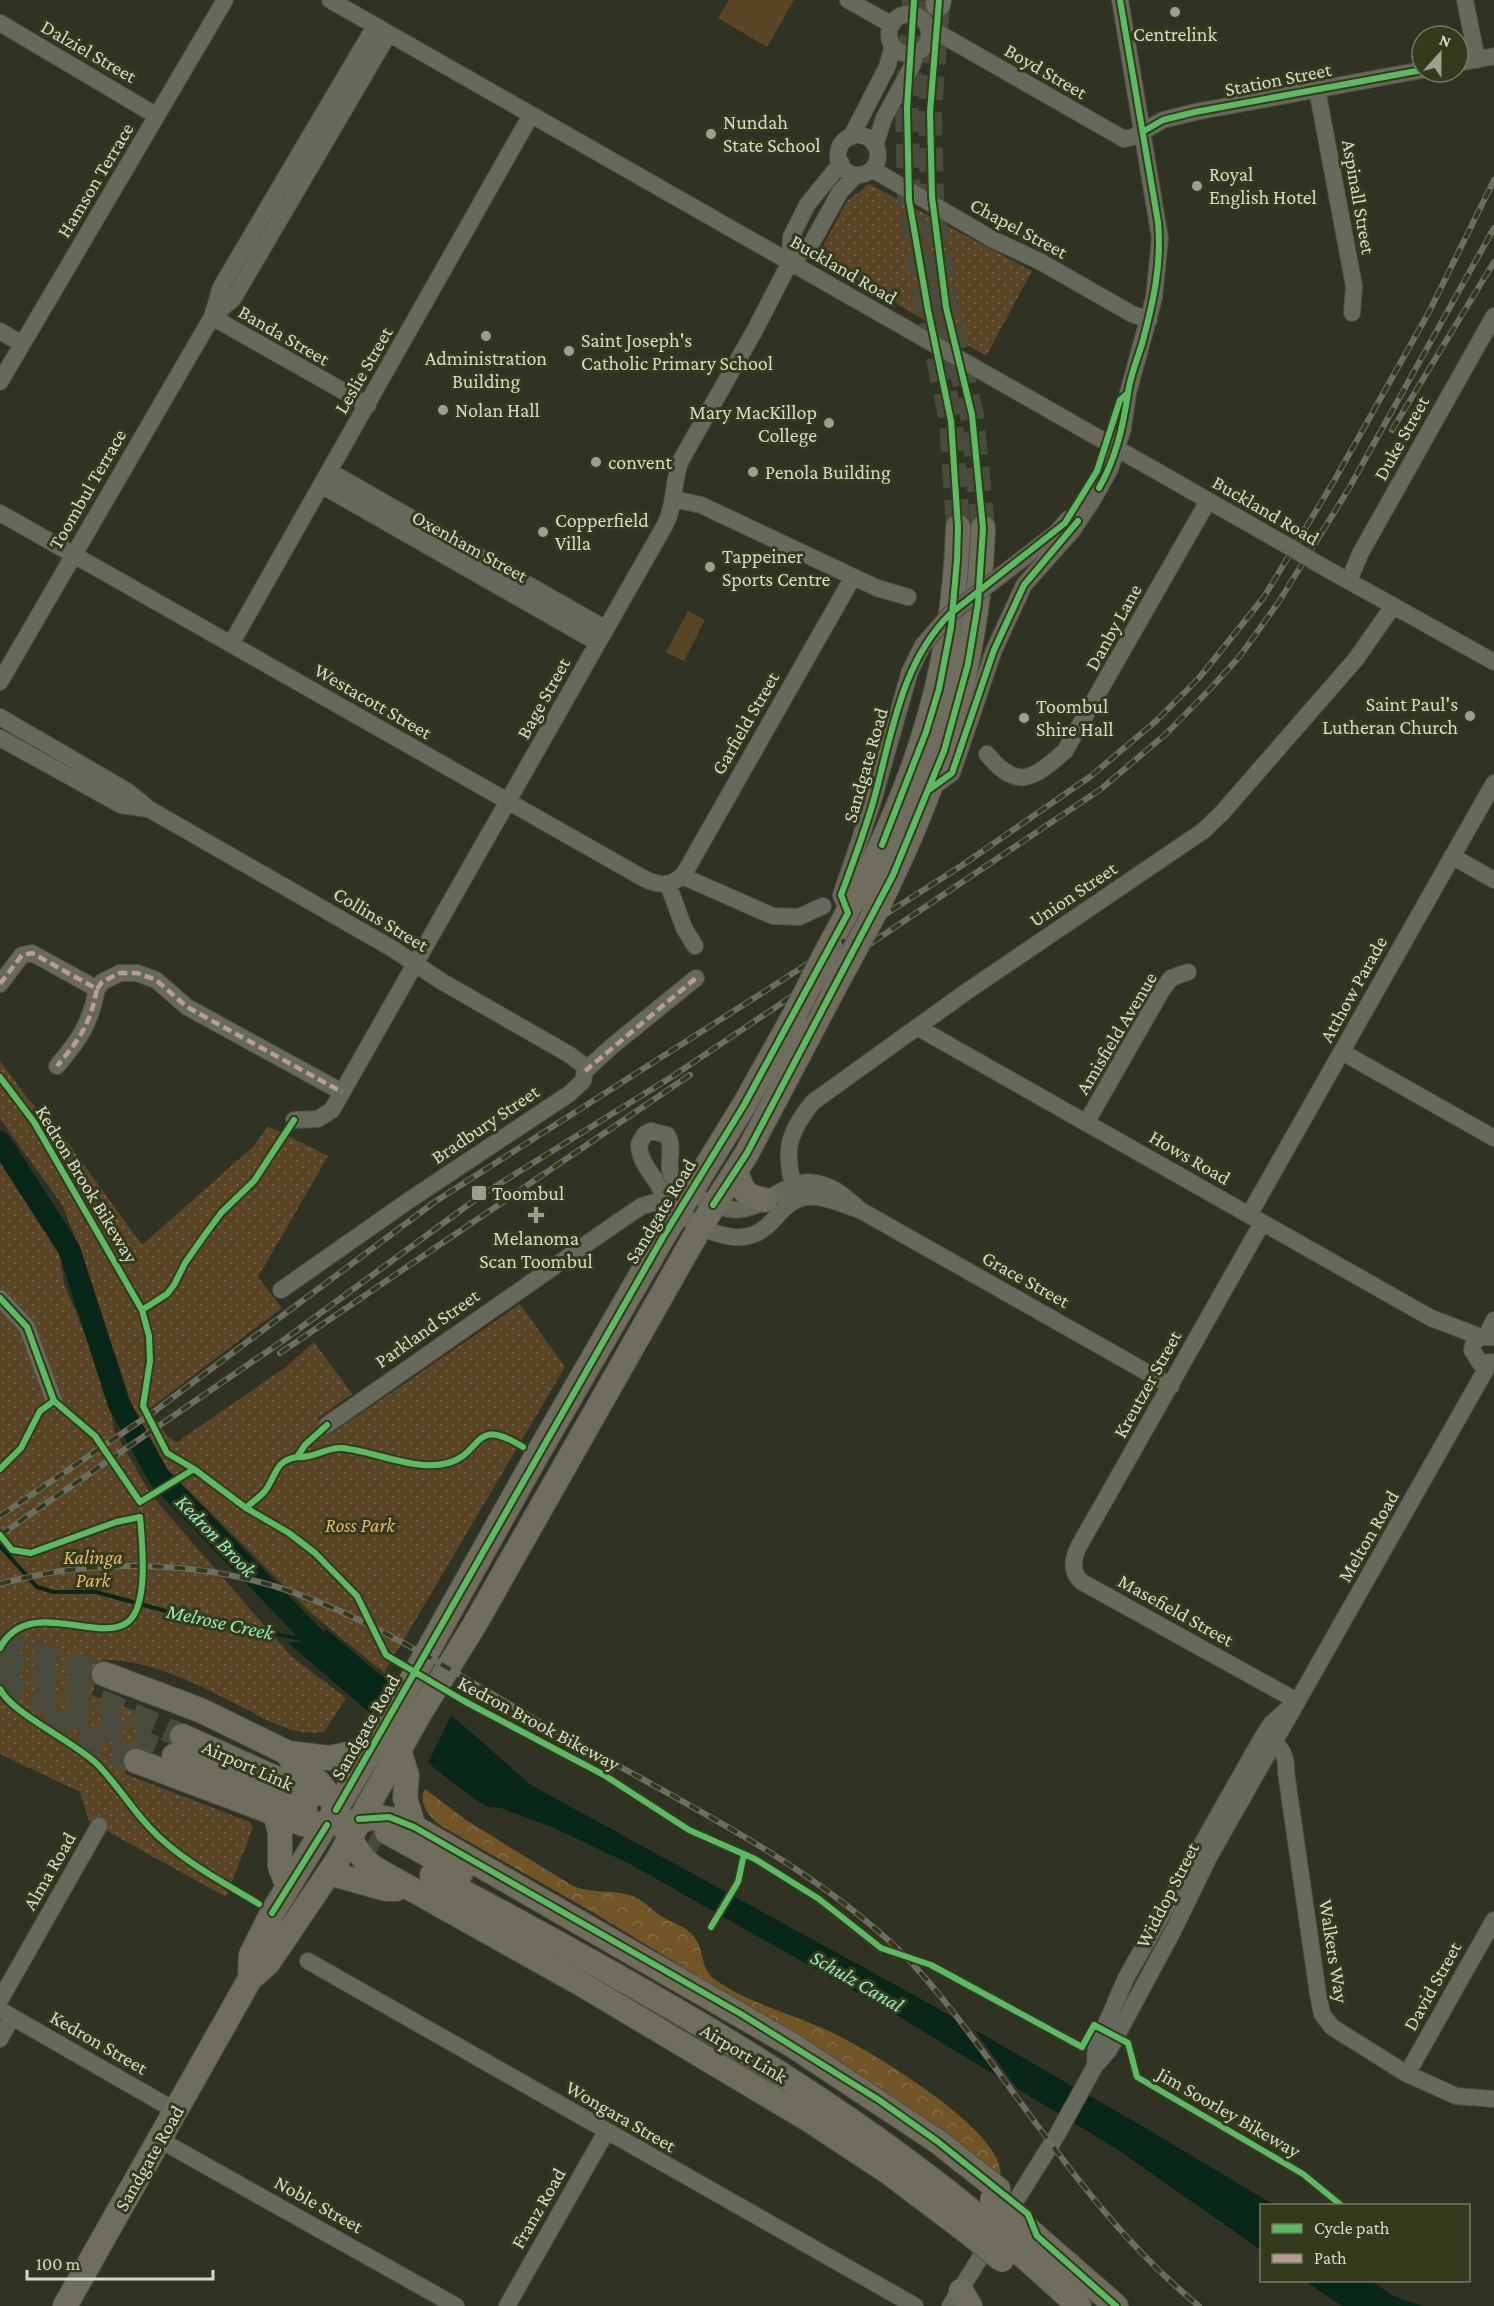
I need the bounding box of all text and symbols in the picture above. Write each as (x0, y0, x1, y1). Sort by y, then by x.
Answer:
marker: Centrelink (1168, 5, 1182, 19)
street label: Dalziel Street (38, 15, 141, 87)
place label: Centrelink (1133, 23, 1217, 45)
north arrow (1410, 24, 1470, 84)
text: N (1437, 31, 1453, 50)
street label: Boyd Street (1001, 39, 1091, 104)
street label: Station Street (1223, 58, 1334, 100)
place label: Nundah State School (723, 111, 821, 156)
street label: Hamson Terrace (52, 119, 138, 241)
marker: Nundah State School (704, 127, 718, 141)
street label: Aspinall Street (1337, 138, 1380, 257)
place label: Royal English Hotel (1209, 163, 1317, 209)
marker: Royal English Hotel (1190, 179, 1204, 193)
street label: Chapel Street (966, 193, 1072, 264)
street label: Buckland Road (787, 230, 902, 309)
street label: Banda Street (235, 300, 334, 370)
street label: Leslie Street (329, 322, 397, 417)
marker: Administration Building (479, 329, 493, 343)
place label: Saint Joseph's Catholic Primary School (581, 329, 773, 375)
marker: Saint Joseph's Catholic Primary School (562, 344, 576, 358)
place label: Administration Building (425, 347, 547, 393)
street label: Duke Street (1369, 392, 1433, 484)
place label: Nolan Hall (455, 399, 540, 421)
place label: Mary MacKillop College (689, 401, 817, 447)
marker: Nolan Hall (436, 403, 450, 417)
marker: Mary MacKillop College (822, 416, 836, 430)
street label: Toombul Terrace (44, 425, 130, 553)
place label: convent (608, 451, 672, 473)
marker: convent (589, 455, 603, 469)
place label: Penola Building (765, 461, 891, 484)
marker: Penola Building (746, 465, 760, 479)
street label: Buckland Road (1209, 471, 1324, 550)
street label: Oxenham Street (408, 505, 532, 587)
place label: Copperfield Villa (555, 509, 649, 554)
marker: Copperfield Villa (536, 525, 550, 539)
place label: Tappeiner Sports Centre (722, 545, 830, 591)
marker: Tappeiner Sports Centre (703, 560, 717, 574)
street label: Danby Lane (1080, 580, 1147, 674)
street label: Bage Street (512, 653, 575, 743)
street label: Westacott Street (310, 658, 436, 744)
street label: Garfield Street (707, 667, 783, 778)
place label: Saint Paul's Lutheran Church (1322, 693, 1458, 738)
place label: Toombul Shire Hall (1036, 695, 1113, 740)
street label: Sandgate Road (838, 705, 893, 825)
marker: Saint Paul's Lutheran Church (1463, 709, 1477, 723)
marker: Toombul Shire Hall (1017, 711, 1031, 725)
street label: Union Street (1025, 857, 1121, 931)
street label: Collins Street (330, 882, 433, 956)
street label: Atthow Parade (1315, 932, 1391, 1046)
street label: Amisfield Avenue (1071, 968, 1161, 1098)
street label: Bradbury Street (427, 1080, 544, 1169)
street label: Kedron Brook Bikeway (30, 1101, 143, 1268)
street label: Hows Road (1146, 1125, 1235, 1189)
street label: Sandgate Road (620, 1154, 701, 1268)
place label: Toombul (492, 1182, 564, 1204)
marker: Toombul (470, 1184, 488, 1202)
marker: Melanoma Scan Toombul (527, 1206, 545, 1224)
place label: Melanoma Scan Toombul (479, 1227, 593, 1272)
street label: Grace Street (979, 1246, 1074, 1312)
street label: Parkland Street (371, 1284, 484, 1372)
street label: Kreutzer Street (1109, 1326, 1186, 1441)
street label: Melton Road (1333, 1486, 1403, 1586)
water label: Kedron Brook (171, 1490, 262, 1583)
park label: Ross Park (325, 1514, 396, 1536)
park label: Kalinga Park (63, 1546, 123, 1591)
street label: Masefield Street (1115, 1569, 1238, 1651)
water label: Melrose Creek (163, 1599, 277, 1645)
street label: Sandgate Road (326, 1670, 405, 1784)
street label: Kedron Brook Bikeway (454, 1671, 624, 1776)
street label: Airport Link (199, 1735, 297, 1796)
street label: Alma Road (18, 1828, 80, 1914)
street label: Widdop Street (1131, 1838, 1204, 1952)
street label: Walkers Way (1314, 1898, 1353, 2005)
street label: David Street (1399, 1937, 1466, 2034)
water label: Schulz Canal (807, 1945, 908, 2017)
street label: Kedron Street (47, 2005, 152, 2079)
street label: Airport Link (696, 2019, 792, 2089)
street label: Jim Soorley Bikeway (1151, 2061, 1305, 2163)
street label: Wongara Street (561, 2076, 680, 2157)
street label: Sandgate Road (110, 2101, 189, 2215)
street label: Franz Road (506, 2163, 570, 2252)
street label: Noble Street (271, 2171, 367, 2238)
legend (1260, 2204, 1470, 2282)
text: Cycle path (1314, 2218, 1390, 2238)
scale bar (27, 2243, 213, 2281)
text: Path (1314, 2248, 1347, 2268)
text: 100 m (36, 2254, 81, 2274)

